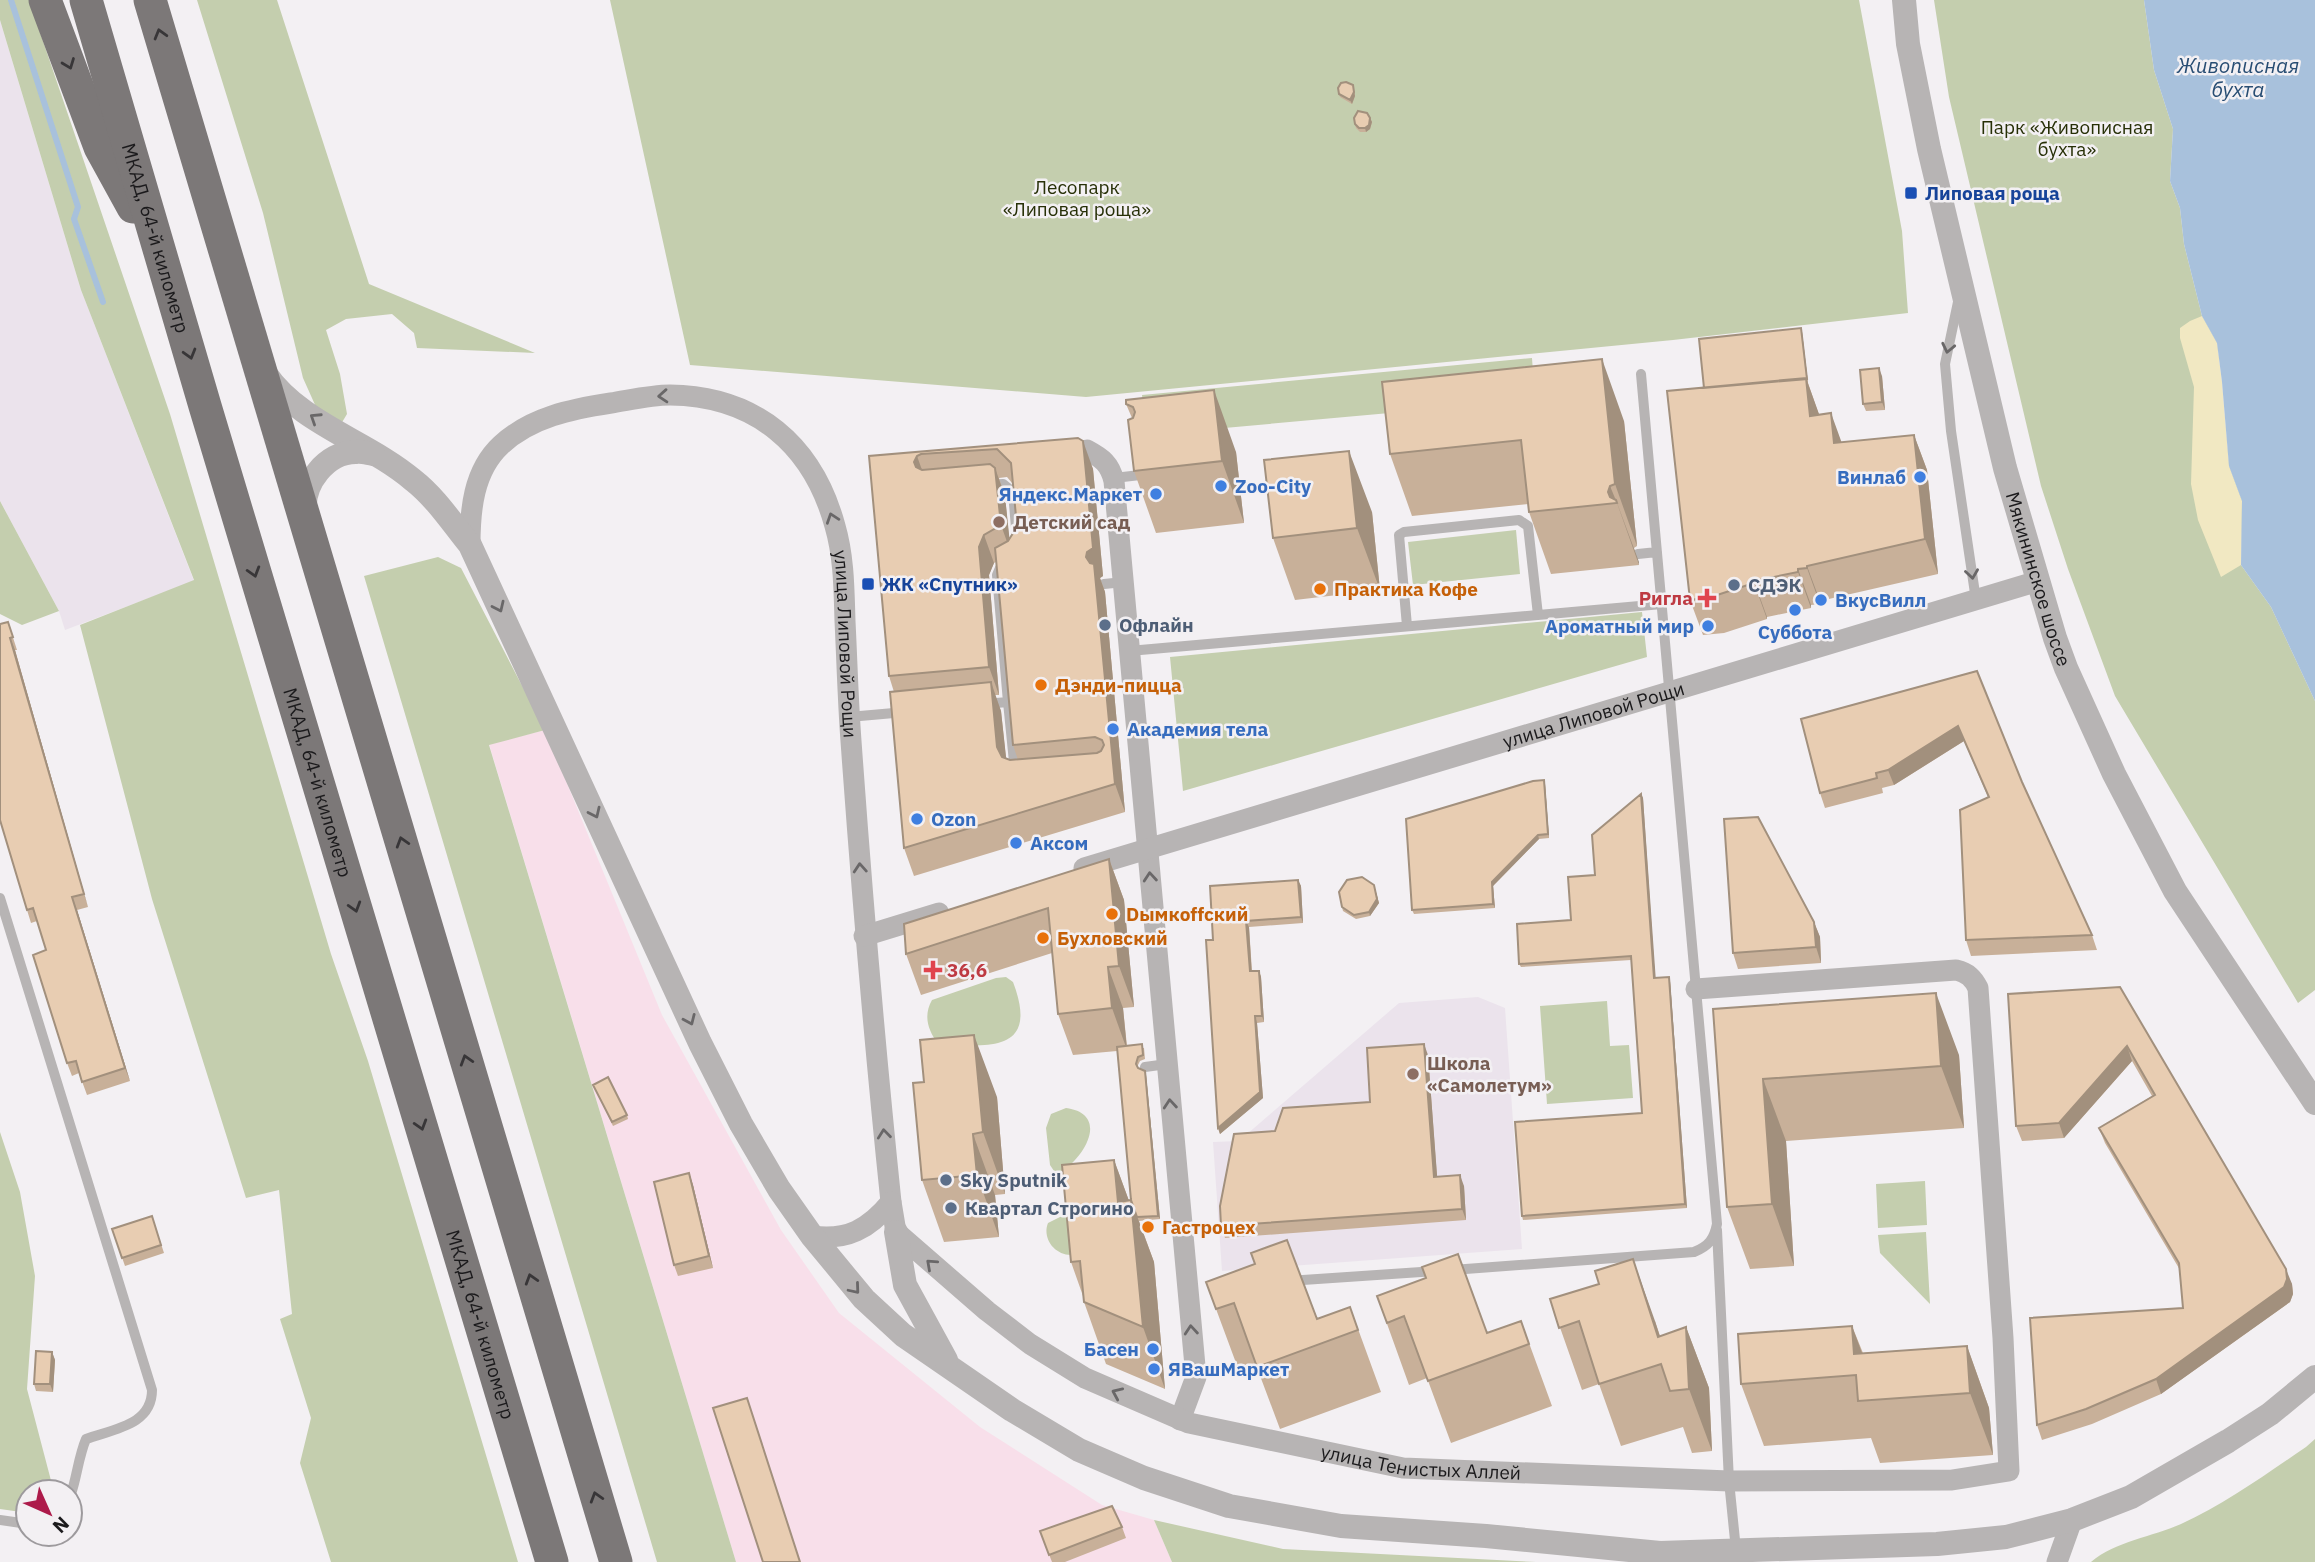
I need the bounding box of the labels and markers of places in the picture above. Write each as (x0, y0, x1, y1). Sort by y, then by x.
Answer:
place label: Липовая роща (1925, 181, 2060, 205)
marker: Липовая роща (1903, 185, 1919, 201)
place label: Винлаб (1837, 465, 1906, 489)
marker: Винлаб (1912, 469, 1928, 485)
place label: Zoo-City (1235, 474, 1312, 498)
marker: Zoo-City (1213, 478, 1229, 494)
place label: Яндекс.Маркет (999, 482, 1142, 506)
marker: Яндекс.Маркет (1148, 486, 1164, 502)
place label: Детский сад (1013, 510, 1131, 534)
marker: Детский сад (991, 514, 1007, 530)
place label: ЖК «Спутник» (882, 572, 1018, 596)
place label: СДЭК (1748, 573, 1802, 597)
marker: ЖК «Спутник» (860, 576, 876, 592)
place label: Практика Кофе (1334, 577, 1478, 601)
marker: СДЭК (1726, 577, 1742, 593)
marker: Практика Кофе (1312, 581, 1328, 597)
place label: Ригла (1639, 586, 1693, 610)
place label: ВкусВилл (1835, 588, 1926, 612)
marker: Ригла (1699, 590, 1715, 606)
marker: ВкусВилл (1813, 592, 1829, 608)
marker: Суббота (1787, 602, 1803, 618)
place label: Офлайн (1119, 613, 1194, 637)
place label: Ароматный мир (1545, 614, 1694, 638)
marker: Офлайн (1097, 617, 1113, 633)
marker: Ароматный мир (1700, 618, 1716, 634)
place label: Суббота (1758, 620, 1833, 644)
place label: Дэнди-пицца (1055, 673, 1182, 697)
marker: Дэнди-пицца (1033, 677, 1049, 693)
place label: Академия тела (1127, 717, 1269, 741)
marker: Академия тела (1105, 721, 1121, 737)
place label: Ozon (931, 807, 976, 831)
marker: Ozon (909, 811, 925, 827)
place label: Аксом (1030, 831, 1088, 855)
marker: Аксом (1008, 835, 1024, 851)
place label: Dымкoffский (1126, 902, 1248, 926)
marker: Dымкoffский (1104, 906, 1120, 922)
place label: Бухловский (1057, 926, 1168, 950)
marker: Бухловский (1035, 930, 1051, 946)
place label: 36,6 (947, 958, 987, 982)
marker: 36,6 (925, 962, 941, 978)
place label: Школа «Самолетум» (1427, 1051, 1552, 1097)
marker: Школа «Самолетум» (1405, 1066, 1421, 1082)
place label: Sky Sputnik (960, 1168, 1067, 1192)
marker: Sky Sputnik (938, 1172, 954, 1188)
place label: Квартал Строгино (965, 1196, 1134, 1220)
marker: Квартал Строгино (943, 1200, 959, 1216)
place label: Гастроцех (1162, 1215, 1256, 1239)
marker: Гастроцех (1140, 1219, 1156, 1235)
place label: Басен (1084, 1337, 1139, 1361)
marker: Басен (1145, 1341, 1161, 1357)
place label: ЯВашМаркет (1168, 1357, 1289, 1381)
marker: ЯВашМаркет (1146, 1361, 1162, 1377)

